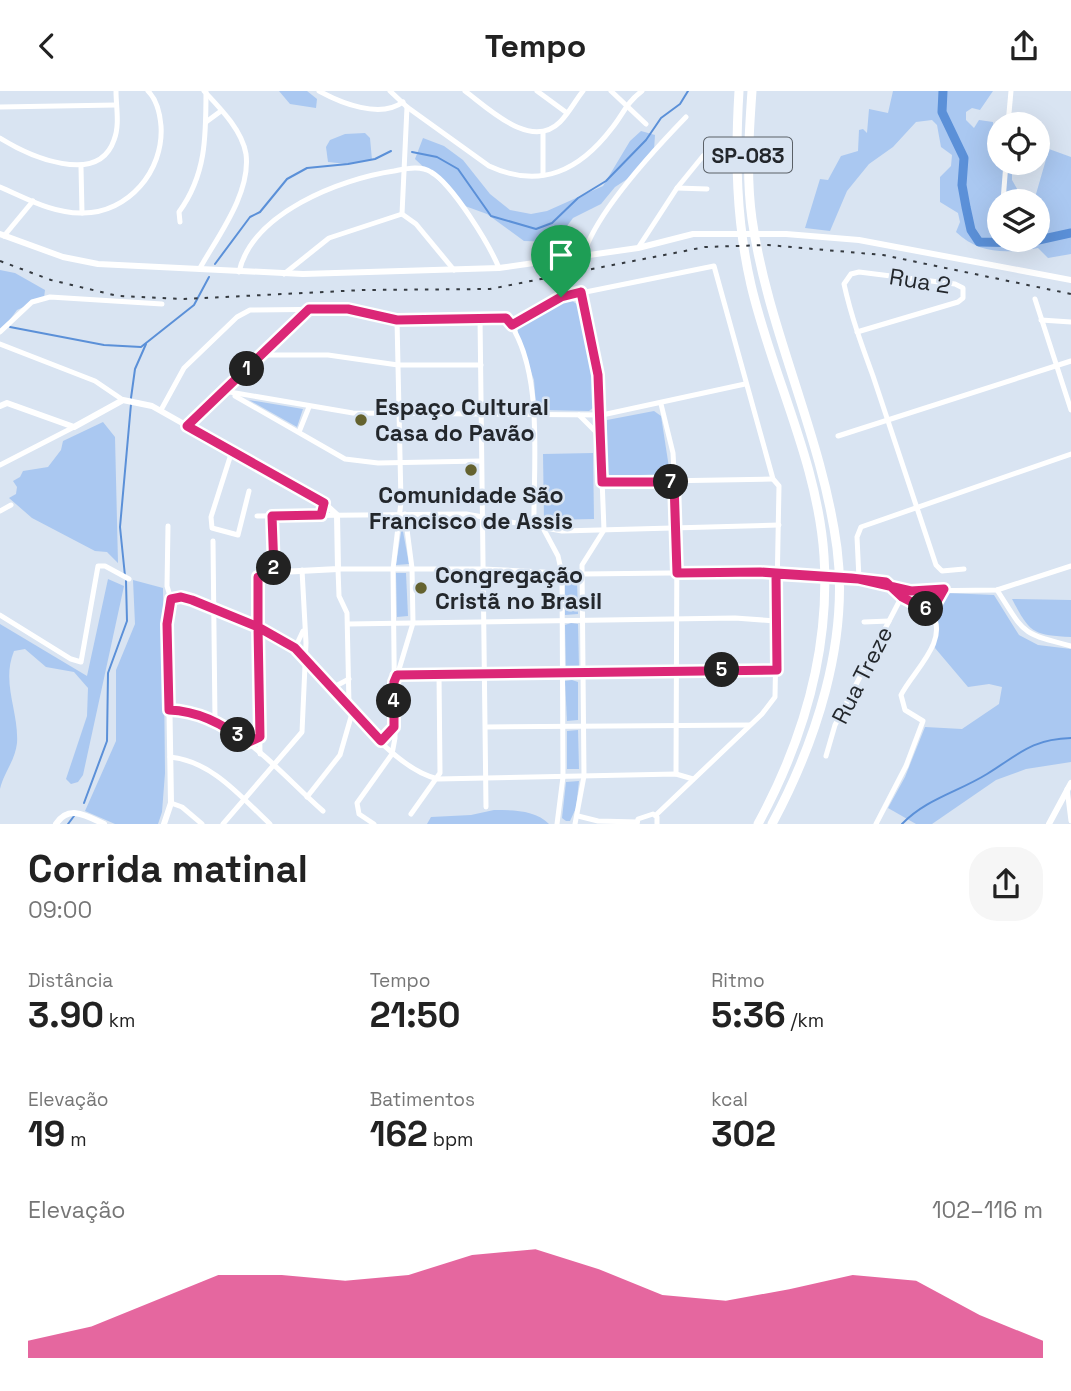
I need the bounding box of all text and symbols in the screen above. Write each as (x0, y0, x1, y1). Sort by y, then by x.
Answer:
text: Tempo (485, 26, 586, 66)
icon: back (28, 27, 66, 65)
icon: share (1005, 27, 1043, 65)
map controls (987, 112, 1050, 252)
button: locate (987, 112, 1050, 175)
road number: SP-083 (704, 137, 792, 173)
button: layers (987, 189, 1050, 252)
pin (531, 225, 591, 297)
icon: arrive (542, 236, 580, 274)
street label: Rua 2 (887, 261, 953, 301)
pin: 1 (230, 351, 264, 387)
text: 1 (242, 356, 251, 381)
place label: Espaço Cultural Casa do Pavão (375, 392, 549, 448)
marker: Espaço Cultural Casa do Pavão (353, 412, 369, 428)
marker: Comunidade São Francisco de Assis (463, 462, 479, 478)
pin: 7 (654, 465, 688, 499)
text: 7 (665, 469, 676, 494)
place label: Comunidade São Francisco de Assis (369, 480, 573, 536)
pin: 2 (256, 551, 292, 585)
text: 2 (268, 555, 279, 580)
place label: Congregação Cristã no Brasil (435, 560, 602, 616)
marker: Congregação Cristã no Brasil (413, 580, 429, 596)
pin: 6 (908, 591, 944, 627)
text: 6 (920, 596, 931, 621)
street label: Rua Treze (825, 621, 899, 729)
pin: 5 (704, 653, 740, 687)
text: 5 (716, 657, 727, 682)
pin: 4 (376, 683, 412, 719)
text: 4 (387, 688, 400, 713)
pin: 3 (220, 717, 256, 753)
text: 3 (232, 722, 243, 747)
text: Corrida matinal (28, 845, 308, 893)
button: share (969, 847, 1043, 921)
text: 09:00 (28, 895, 92, 925)
text: Distância (28, 968, 113, 993)
text: Tempo (370, 968, 431, 993)
text: Ritmo (711, 968, 765, 993)
text: 3.90 (28, 993, 104, 1037)
text: 21:50 (370, 993, 460, 1037)
text: 5:36 (711, 993, 786, 1037)
text: km (104, 1008, 135, 1033)
text: /km (786, 1008, 824, 1033)
text: Elevação (28, 1087, 109, 1112)
text: Batimentos (370, 1087, 475, 1112)
text: kcal (711, 1087, 748, 1112)
text: 19 (28, 1112, 65, 1156)
text: 162 (370, 1112, 428, 1156)
text: 302 (711, 1112, 776, 1156)
text: m (65, 1127, 87, 1152)
text: bpm (428, 1127, 473, 1152)
text: Elevação (28, 1195, 126, 1225)
text: 102–116 m (932, 1195, 1043, 1225)

